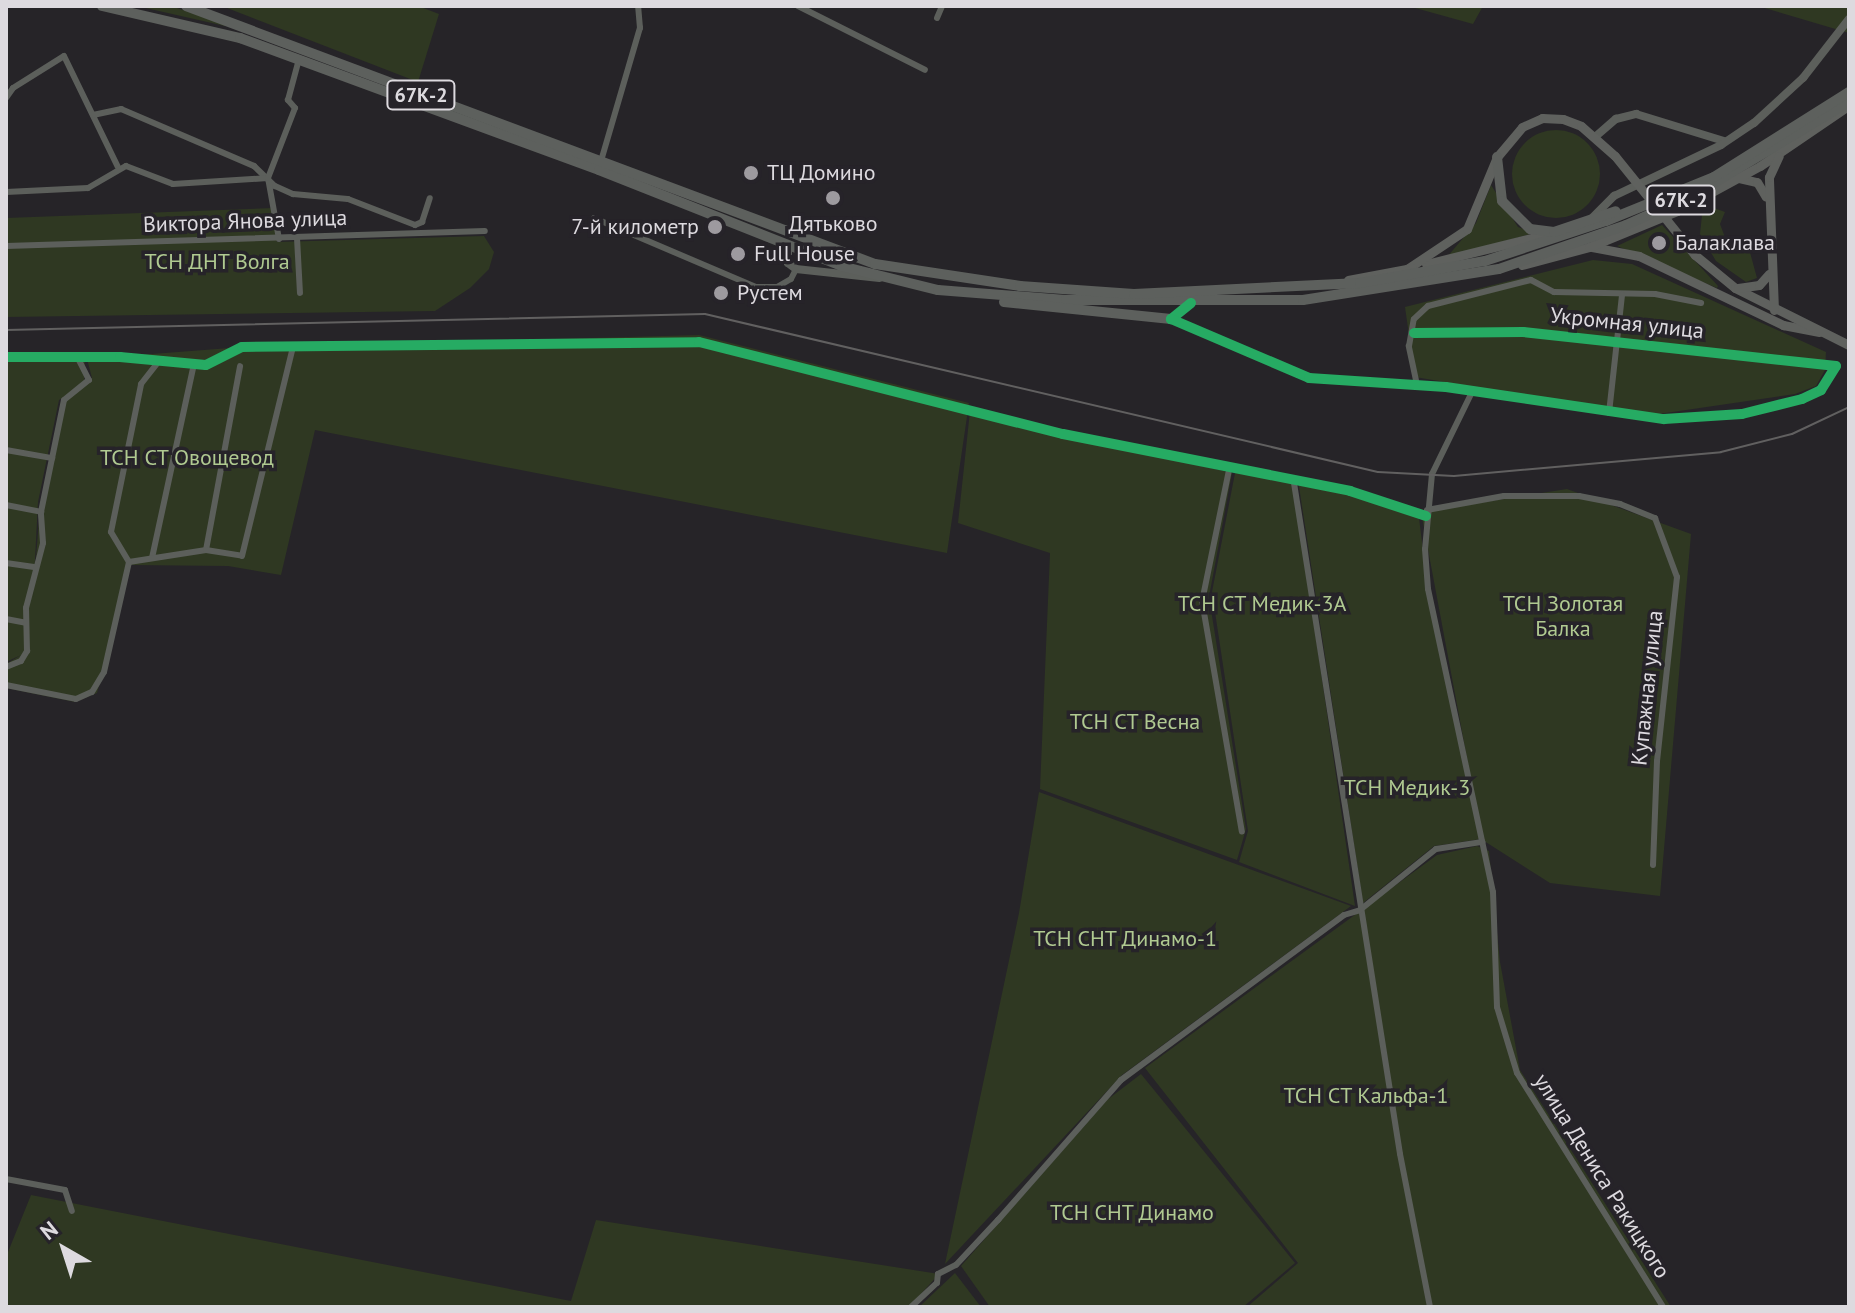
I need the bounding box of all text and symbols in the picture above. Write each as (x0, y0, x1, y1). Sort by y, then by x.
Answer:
road number: 67К-2 (385, 79, 457, 111)
place label: ТЦ Домино (767, 160, 876, 186)
marker: ТЦ Домино (742, 164, 760, 182)
road number: 67К-2 (1645, 184, 1717, 216)
marker: Дятьково (824, 189, 842, 207)
street label: Виктора Янова улица (142, 204, 348, 238)
place label: Дятьково (789, 211, 877, 237)
place label: 7-й километр (571, 214, 699, 240)
marker: 7-й километр (706, 218, 724, 236)
place label: Балаклава (1675, 230, 1775, 256)
marker: Балаклава (1650, 234, 1668, 252)
place label: Full House (754, 241, 855, 267)
marker: Full House (729, 245, 747, 263)
park label: ТСН ДНТ Волга (144, 249, 290, 275)
place label: Рустем (737, 280, 803, 306)
marker: Рустем (712, 284, 730, 302)
street label: Укромная улица (1549, 302, 1705, 344)
park label: ТСН СТ Овощевод (100, 445, 274, 471)
park label: ТСН Золотая Балка (1503, 590, 1623, 642)
park label: ТСН СТ Медик-3А (1177, 591, 1347, 617)
street label: Купажная улица (1626, 609, 1668, 767)
park label: ТСН СТ Весна (1069, 709, 1201, 735)
park label: ТСН Медик-3 (1344, 775, 1470, 801)
park label: ТСН СНТ Динамо-1 (1032, 926, 1218, 952)
street label: улица Дениса Ракицкого (1528, 1069, 1676, 1283)
park label: ТСН СТ Кальфа-1 (1283, 1083, 1449, 1109)
park label: ТСН СНТ Динамо (1049, 1200, 1215, 1226)
north arrow (24, 1209, 104, 1289)
text: N (34, 1215, 63, 1246)

